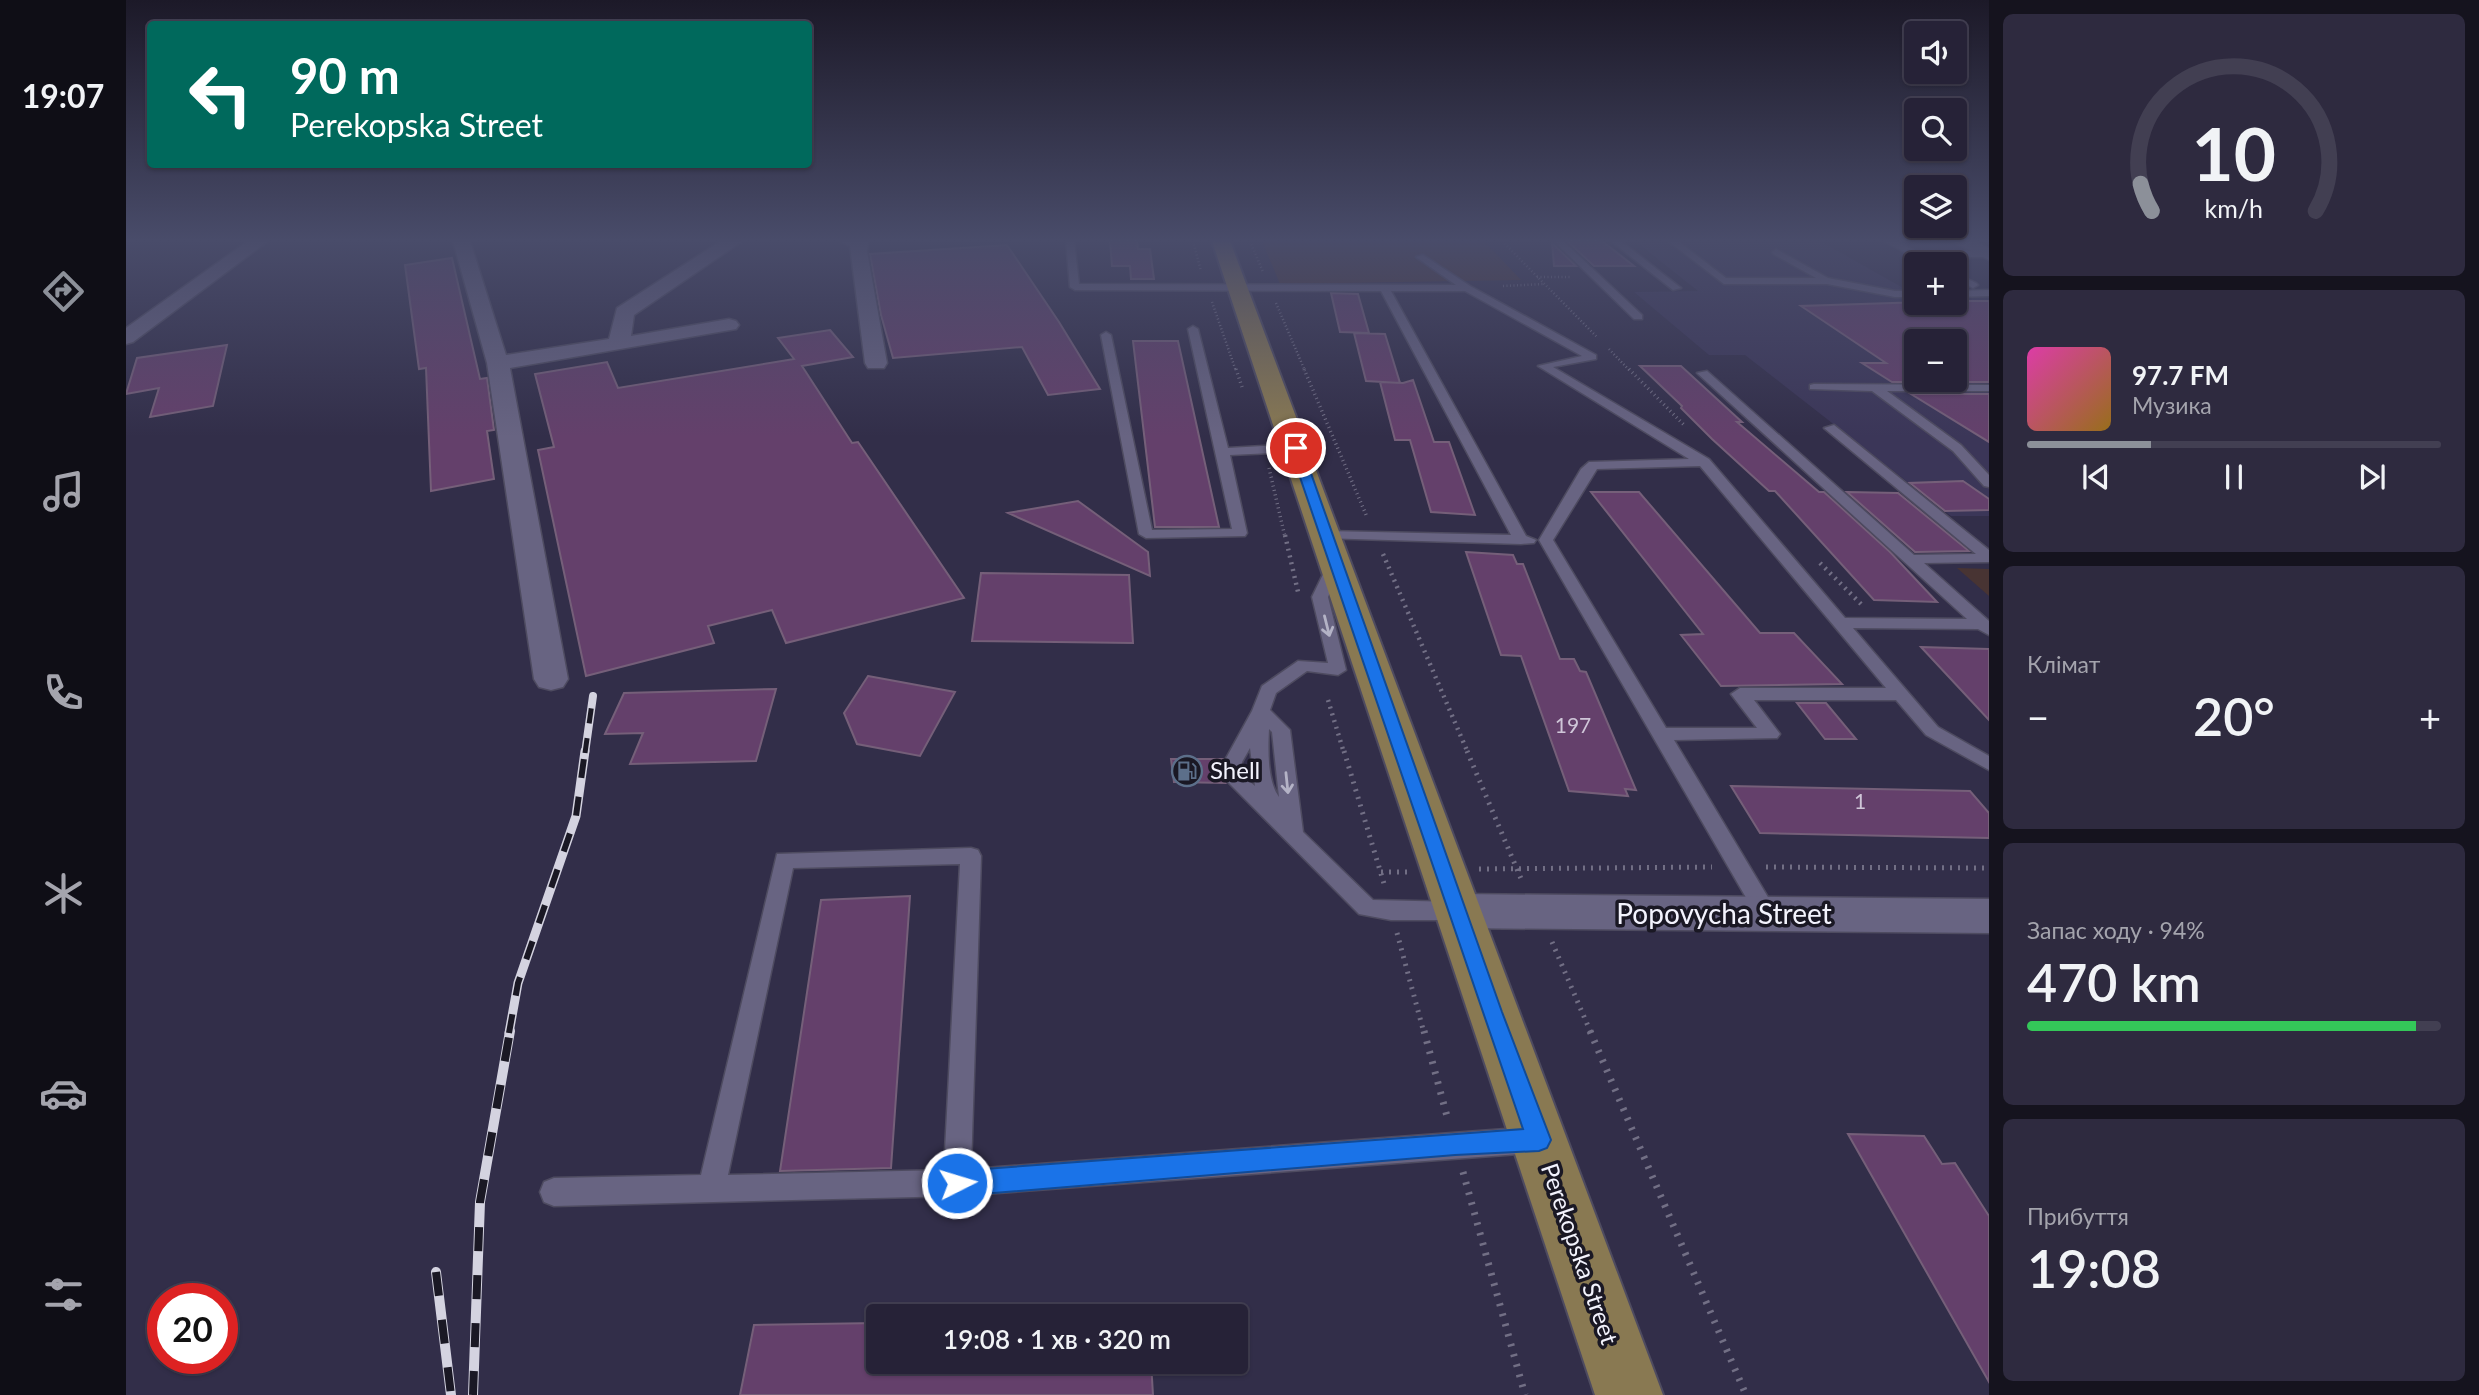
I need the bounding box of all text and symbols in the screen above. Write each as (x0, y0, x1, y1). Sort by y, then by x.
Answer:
map controls (1904, 21, 1967, 392)
button: sound (1904, 21, 1967, 84)
text: 90 m (290, 46, 400, 104)
icon: left (175, 49, 266, 140)
text: 19:07 (22, 76, 104, 115)
button: search (1904, 98, 1967, 161)
text: Perekopska Street (290, 105, 543, 144)
text: 10 (2192, 109, 2276, 197)
button: layers (1904, 175, 1967, 238)
text: km/h (2205, 193, 2263, 223)
button: + (1904, 252, 1967, 315)
icon: directions (39, 267, 88, 316)
button: − (1904, 329, 1967, 392)
text: 97.7 FM (2132, 359, 2229, 391)
text: Музика (2132, 391, 2212, 419)
pin (1266, 418, 1326, 478)
icon: arrive (1277, 429, 1315, 467)
icon: previous (2077, 458, 2115, 496)
icon: pause (2215, 458, 2253, 496)
icon: next (2353, 458, 2391, 496)
icon: music (39, 467, 88, 516)
one-way arrow (1321, 614, 1334, 636)
text: Клімат (2027, 650, 2100, 678)
icon: phone (39, 668, 88, 717)
text: 20° (2193, 685, 2275, 747)
text: − (2027, 694, 2049, 740)
text: + (2419, 694, 2441, 740)
house number: 197 (1555, 712, 1591, 737)
fuel station icon: Shell (1170, 754, 1204, 788)
place label: Shell (1210, 755, 1260, 784)
one-way arrow (1281, 772, 1294, 794)
house number: 1 (1854, 788, 1866, 813)
icon: climate (39, 869, 88, 918)
street label: Popovycha Street (1616, 896, 1832, 930)
text: Запас ходу · 94% (2027, 916, 2205, 944)
text: 470 km (2027, 951, 2201, 1013)
icon: car (39, 1069, 88, 1118)
position arrow (920, 1146, 994, 1220)
street label: Perekopska Street (1536, 1159, 1625, 1348)
text: Прибуття (2027, 1202, 2129, 1230)
text: 19:08 (2027, 1237, 2161, 1299)
icon: filters (39, 1270, 88, 1319)
speed limit sign: 20 (147, 1283, 238, 1374)
text: 19:08 · 1 хв · 320 m (943, 1323, 1171, 1355)

